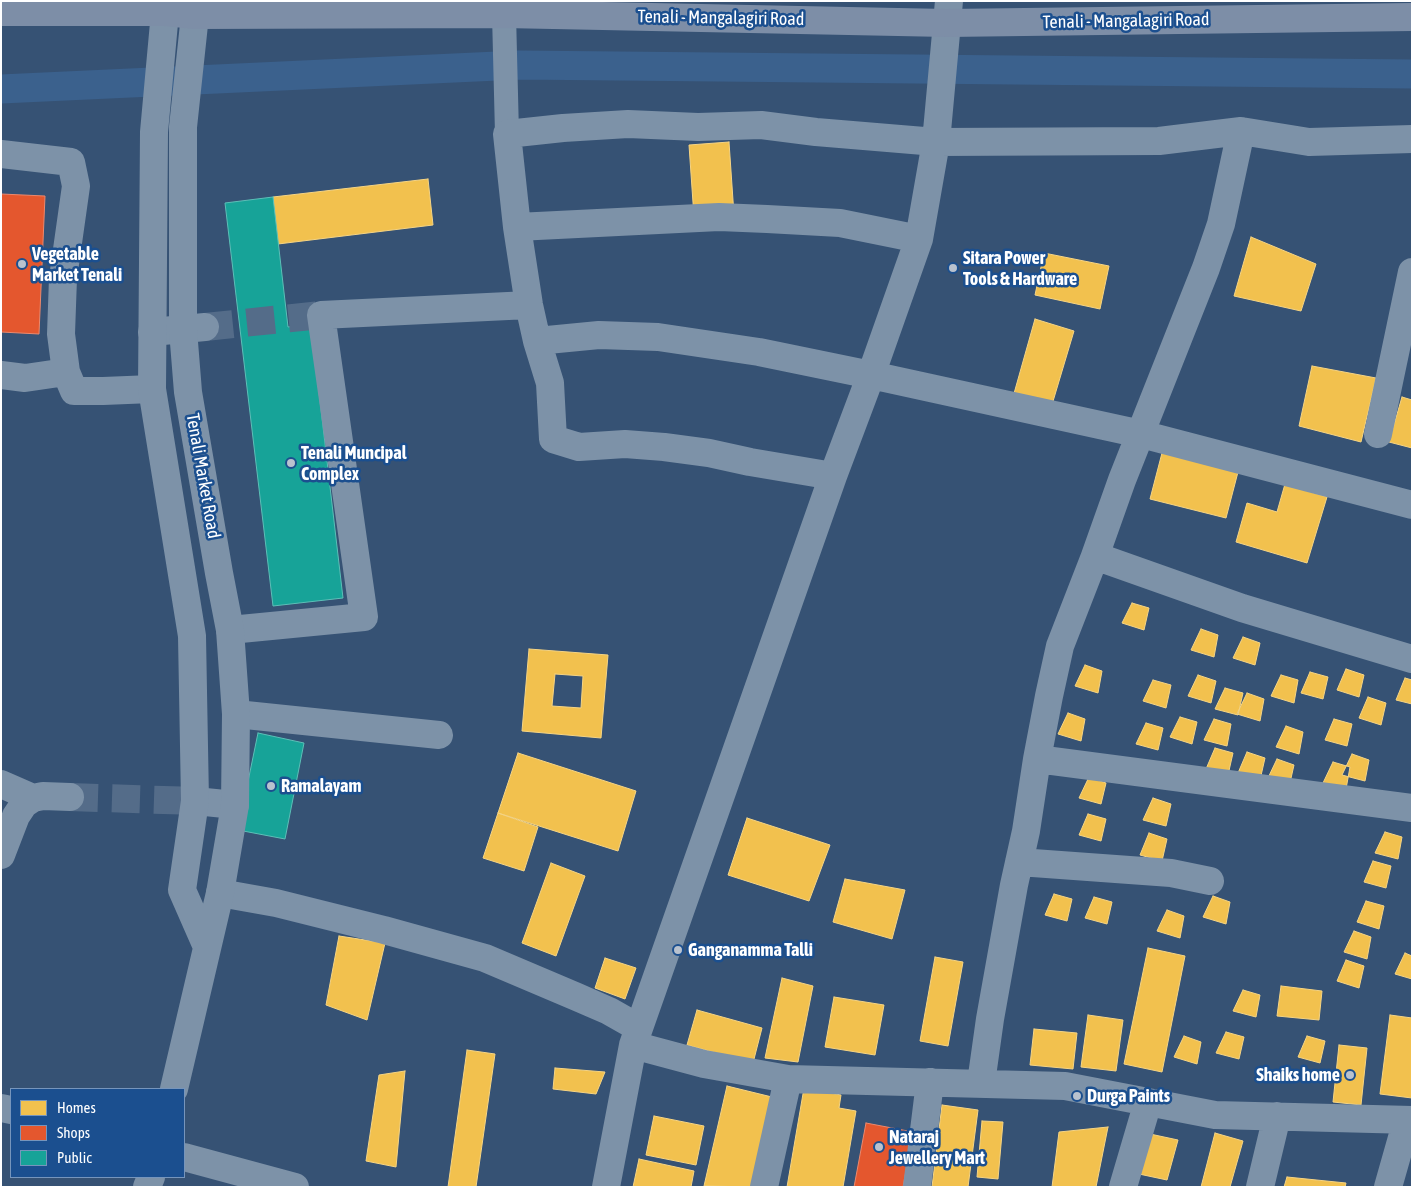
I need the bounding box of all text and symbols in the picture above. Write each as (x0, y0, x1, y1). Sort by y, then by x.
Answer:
street label: Tenali - Mangalagiri Road (638, 6, 804, 30)
street label: Tenali - Mangalagiri Road (1043, 9, 1209, 33)
place label: Vegetable Market Tenali (32, 243, 122, 286)
place label: Sitara Power Tools & Hardware (963, 247, 1077, 290)
marker: Vegetable Market Tenali (16, 258, 28, 270)
marker: Sitara Power Tools & Hardware (947, 262, 959, 274)
street label: Tenali Market Road (181, 412, 225, 540)
place label: Tenali Muncipal Complex (301, 442, 406, 484)
marker: Tenali Muncipal Complex (285, 457, 297, 469)
place label: Ramalayam (281, 775, 361, 797)
marker: Ramalayam (265, 780, 277, 792)
place label: Ganganamma Talli (688, 939, 813, 961)
marker: Ganganamma Talli (672, 944, 684, 956)
place label: Shaiks home (1256, 1064, 1340, 1086)
marker: Shaiks home (1344, 1069, 1356, 1081)
place label: Durga Paints (1087, 1085, 1170, 1107)
legend (10, 1088, 185, 1178)
marker: Durga Paints (1071, 1090, 1083, 1102)
text: Homes (57, 1099, 96, 1116)
text: Shops (57, 1124, 90, 1141)
place label: Nataraj Jewellery Mart (889, 1126, 985, 1168)
marker: Nataraj Jewellery Mart (873, 1141, 885, 1153)
text: Public (57, 1149, 92, 1166)

